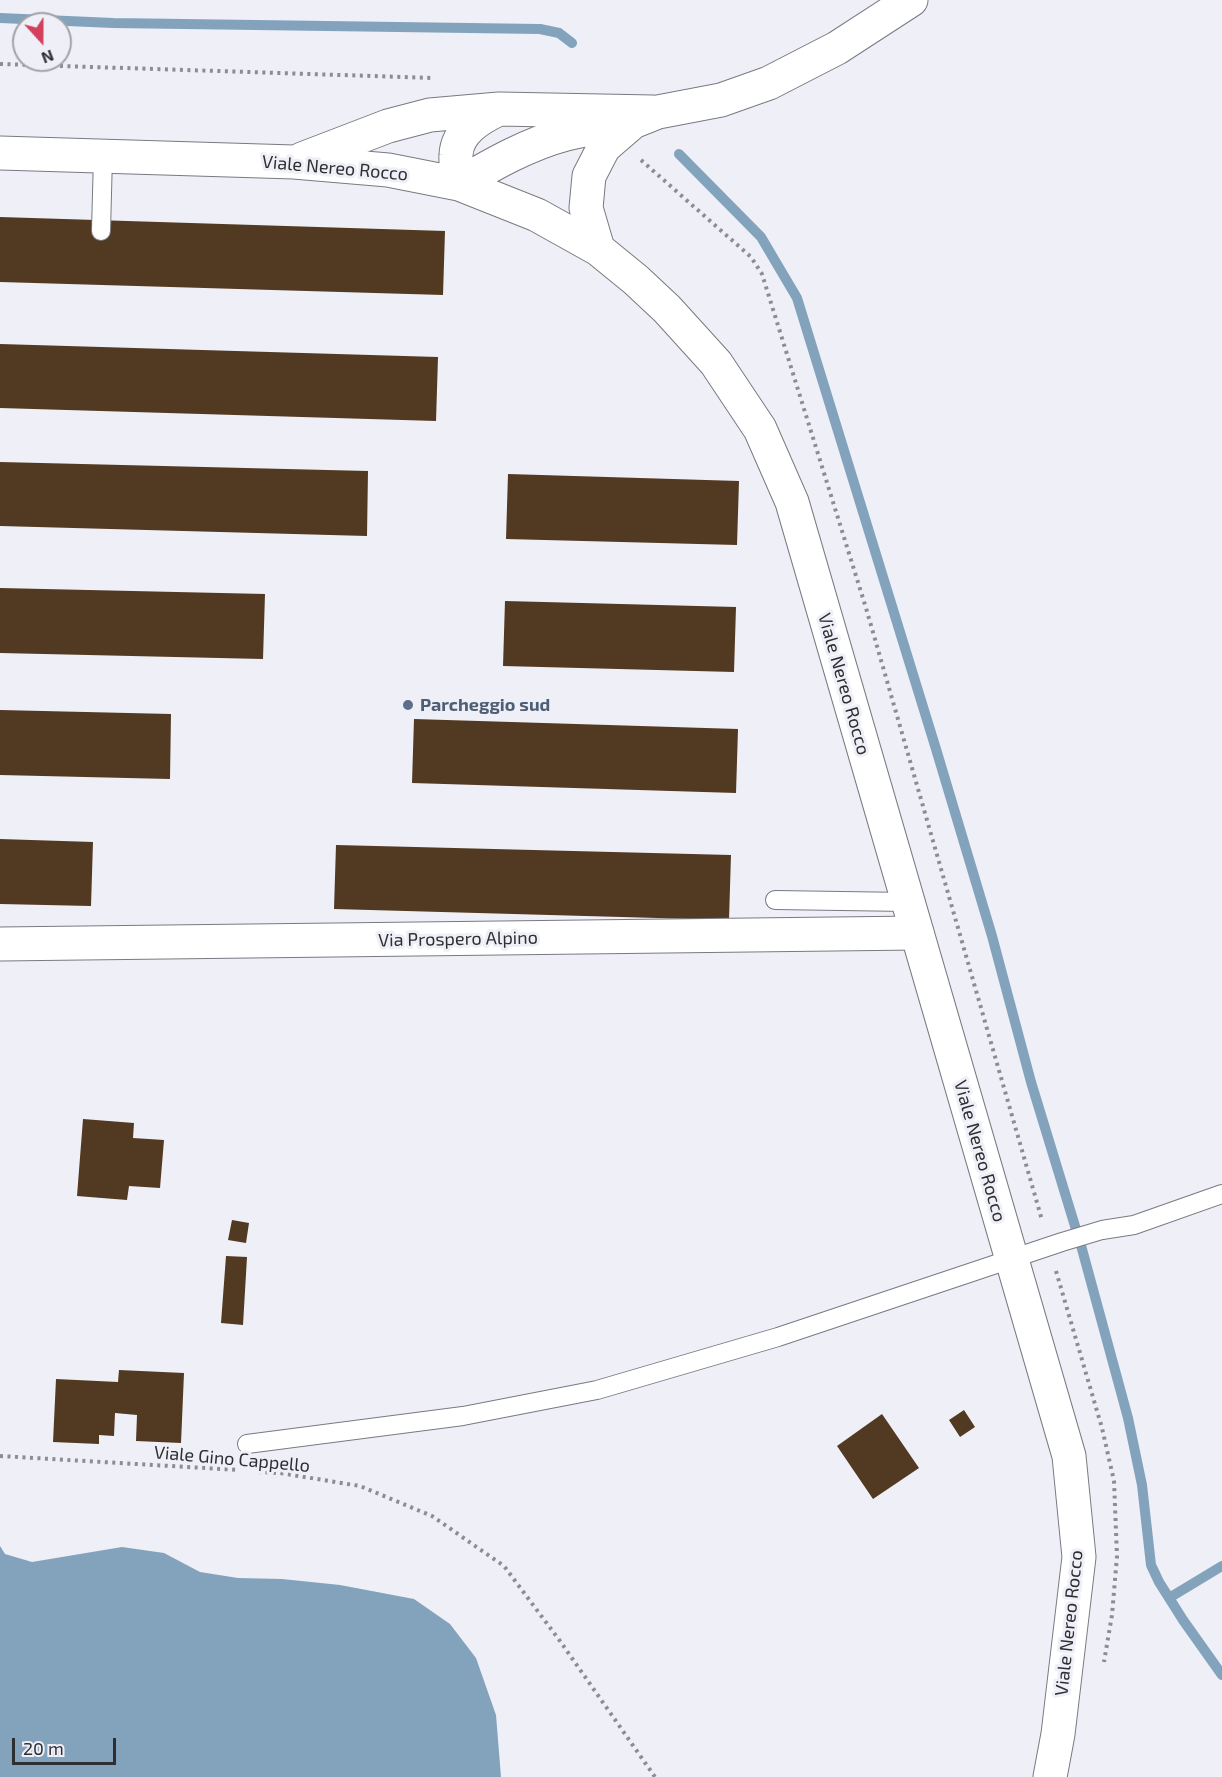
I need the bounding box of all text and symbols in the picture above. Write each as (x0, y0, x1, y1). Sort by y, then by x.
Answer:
north arrow (12, 12, 72, 72)
text: N (39, 46, 57, 68)
street label: Viale Nereo Rocco (261, 151, 409, 185)
street label: Viale Nereo Rocco (813, 611, 875, 757)
place label: Parcheggio sud (420, 694, 550, 716)
marker: Parcheggio sud (401, 698, 415, 712)
street label: Via Prospero Alpino (378, 927, 538, 951)
street label: Viale Nereo Rocco (949, 1078, 1011, 1224)
street label: Viale Gino Cappello (153, 1441, 311, 1477)
street label: Viale Nereo Rocco (1051, 1549, 1087, 1697)
scale bar (15, 1726, 118, 1764)
text: 20 m (23, 1737, 64, 1759)

